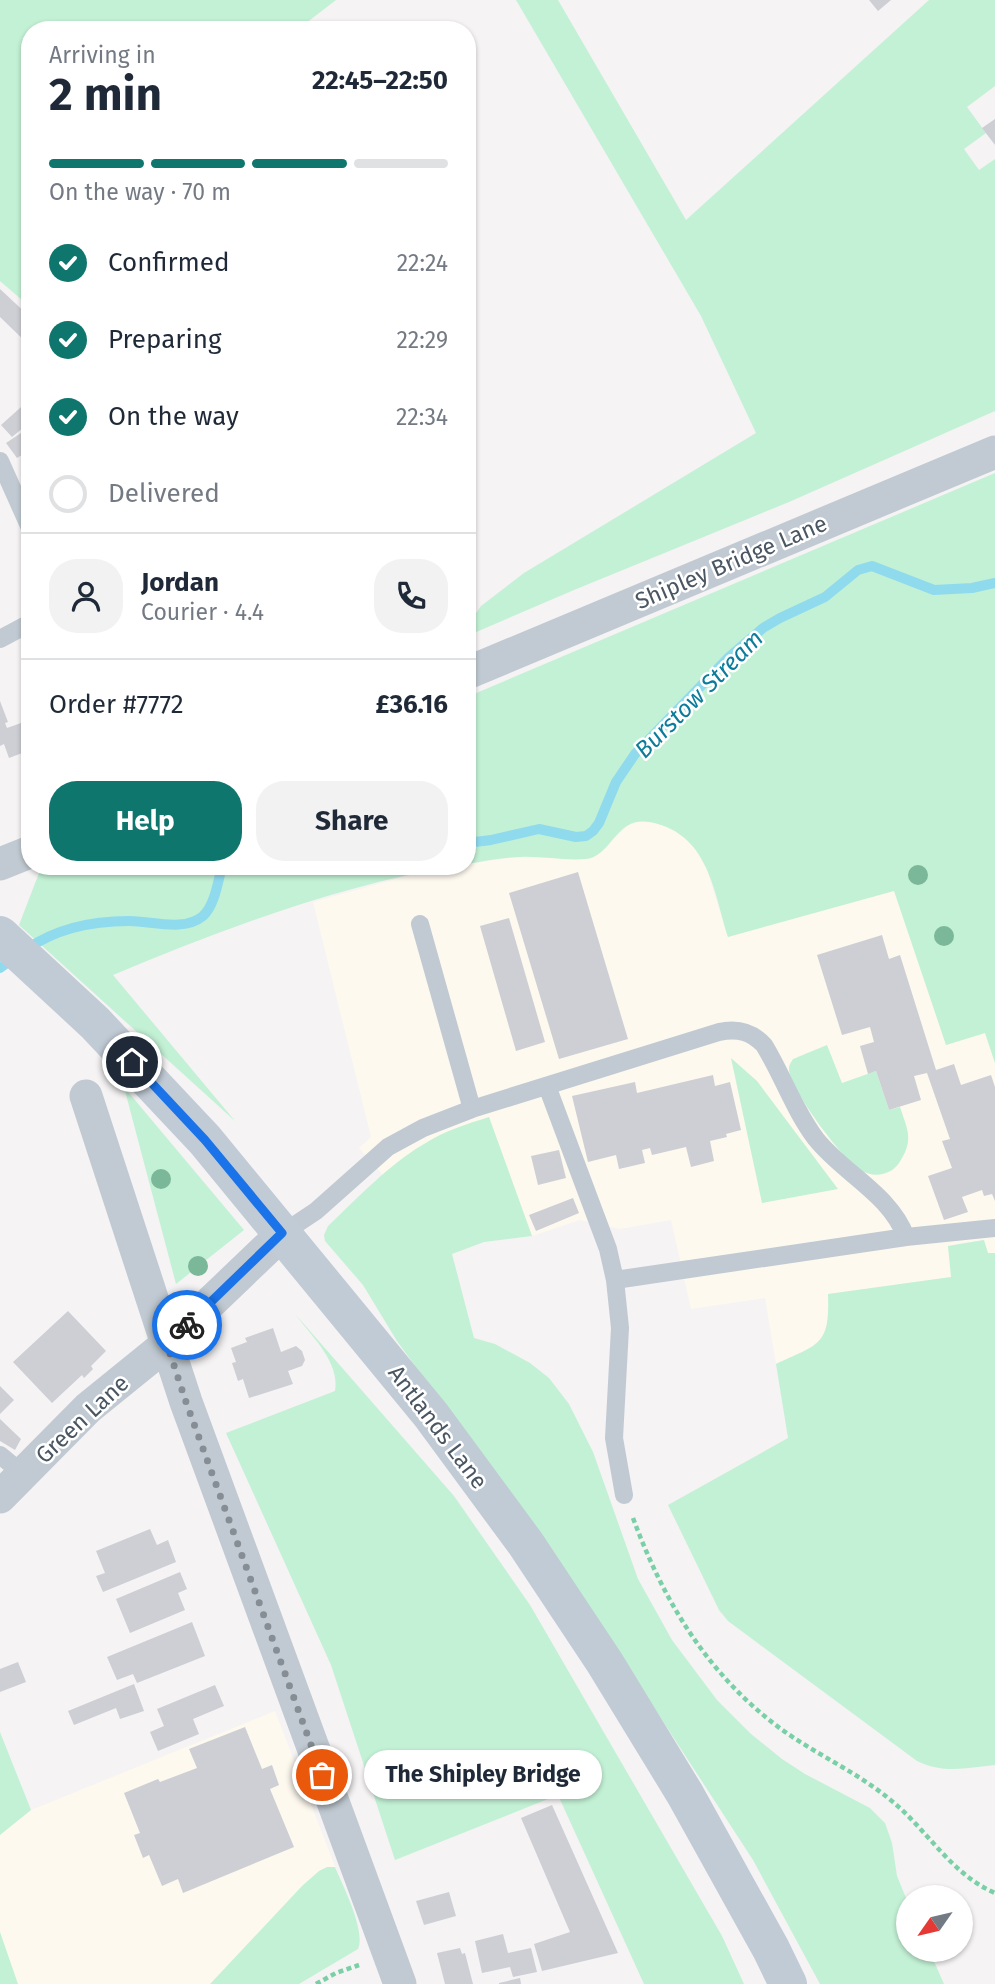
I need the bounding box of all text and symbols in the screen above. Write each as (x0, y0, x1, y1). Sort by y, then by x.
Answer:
text: Arriving in (49, 41, 156, 69)
text: 22:45–22:50 (312, 65, 448, 96)
text: 2 min (49, 67, 162, 122)
text: On the way · 70 m (49, 178, 231, 206)
icon: check (49, 244, 87, 282)
text: Confirmed (108, 247, 229, 278)
text: 22:24 (397, 249, 448, 277)
icon: check (49, 321, 87, 359)
text: Preparing (108, 324, 221, 355)
text: 22:29 (396, 326, 448, 354)
icon: check (49, 398, 87, 436)
text: On the way (108, 401, 239, 432)
text: 22:34 (396, 403, 448, 431)
text: Delivered (108, 478, 220, 509)
street label: Shipley Bridge Lane (631, 509, 831, 615)
button: person (49, 559, 123, 633)
button: phone (374, 559, 448, 633)
text: Jordan (141, 567, 219, 598)
text: Courier · 4.4 (141, 598, 264, 626)
water label: Burstow Stream (629, 624, 769, 764)
text: Order #7772 (49, 689, 184, 720)
text: £36.16 (375, 689, 448, 720)
button: Help (49, 781, 242, 861)
button: Share (256, 781, 448, 861)
pin (102, 1032, 162, 1092)
icon: home (113, 1043, 151, 1081)
courier (152, 1290, 222, 1360)
icon: bike (168, 1306, 206, 1344)
street label: Antlands Lane (382, 1360, 494, 1494)
street label: Green Lane (30, 1369, 134, 1469)
pin (292, 1745, 352, 1805)
callout: The Shipley Bridge (364, 1750, 602, 1800)
icon: bag (303, 1756, 341, 1794)
text: The Shipley Bridge (385, 1760, 581, 1788)
north arrow (896, 1885, 973, 1962)
map controls (896, 1885, 973, 1962)

